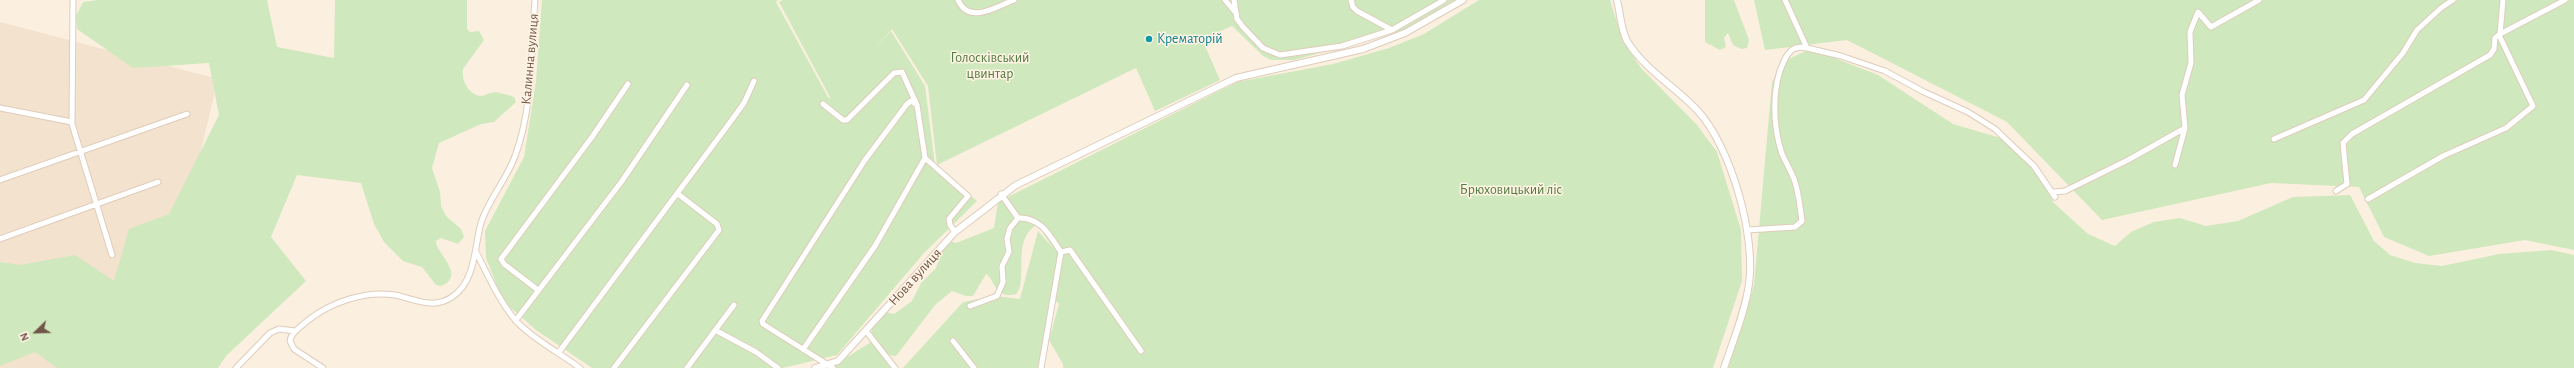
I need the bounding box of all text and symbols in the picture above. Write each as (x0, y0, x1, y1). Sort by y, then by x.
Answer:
street label: Калинна вулиця (518, 13, 542, 105)
place label: Крематорій (1157, 31, 1223, 47)
marker: Крематорій (1144, 34, 1154, 44)
park label: Голосківський цвинтар (951, 50, 1029, 82)
park label: Брюховицький ліс (1460, 182, 1562, 198)
street label: Нова вулиця (885, 245, 945, 309)
north arrow (16, 312, 56, 352)
text: N (18, 331, 31, 343)

